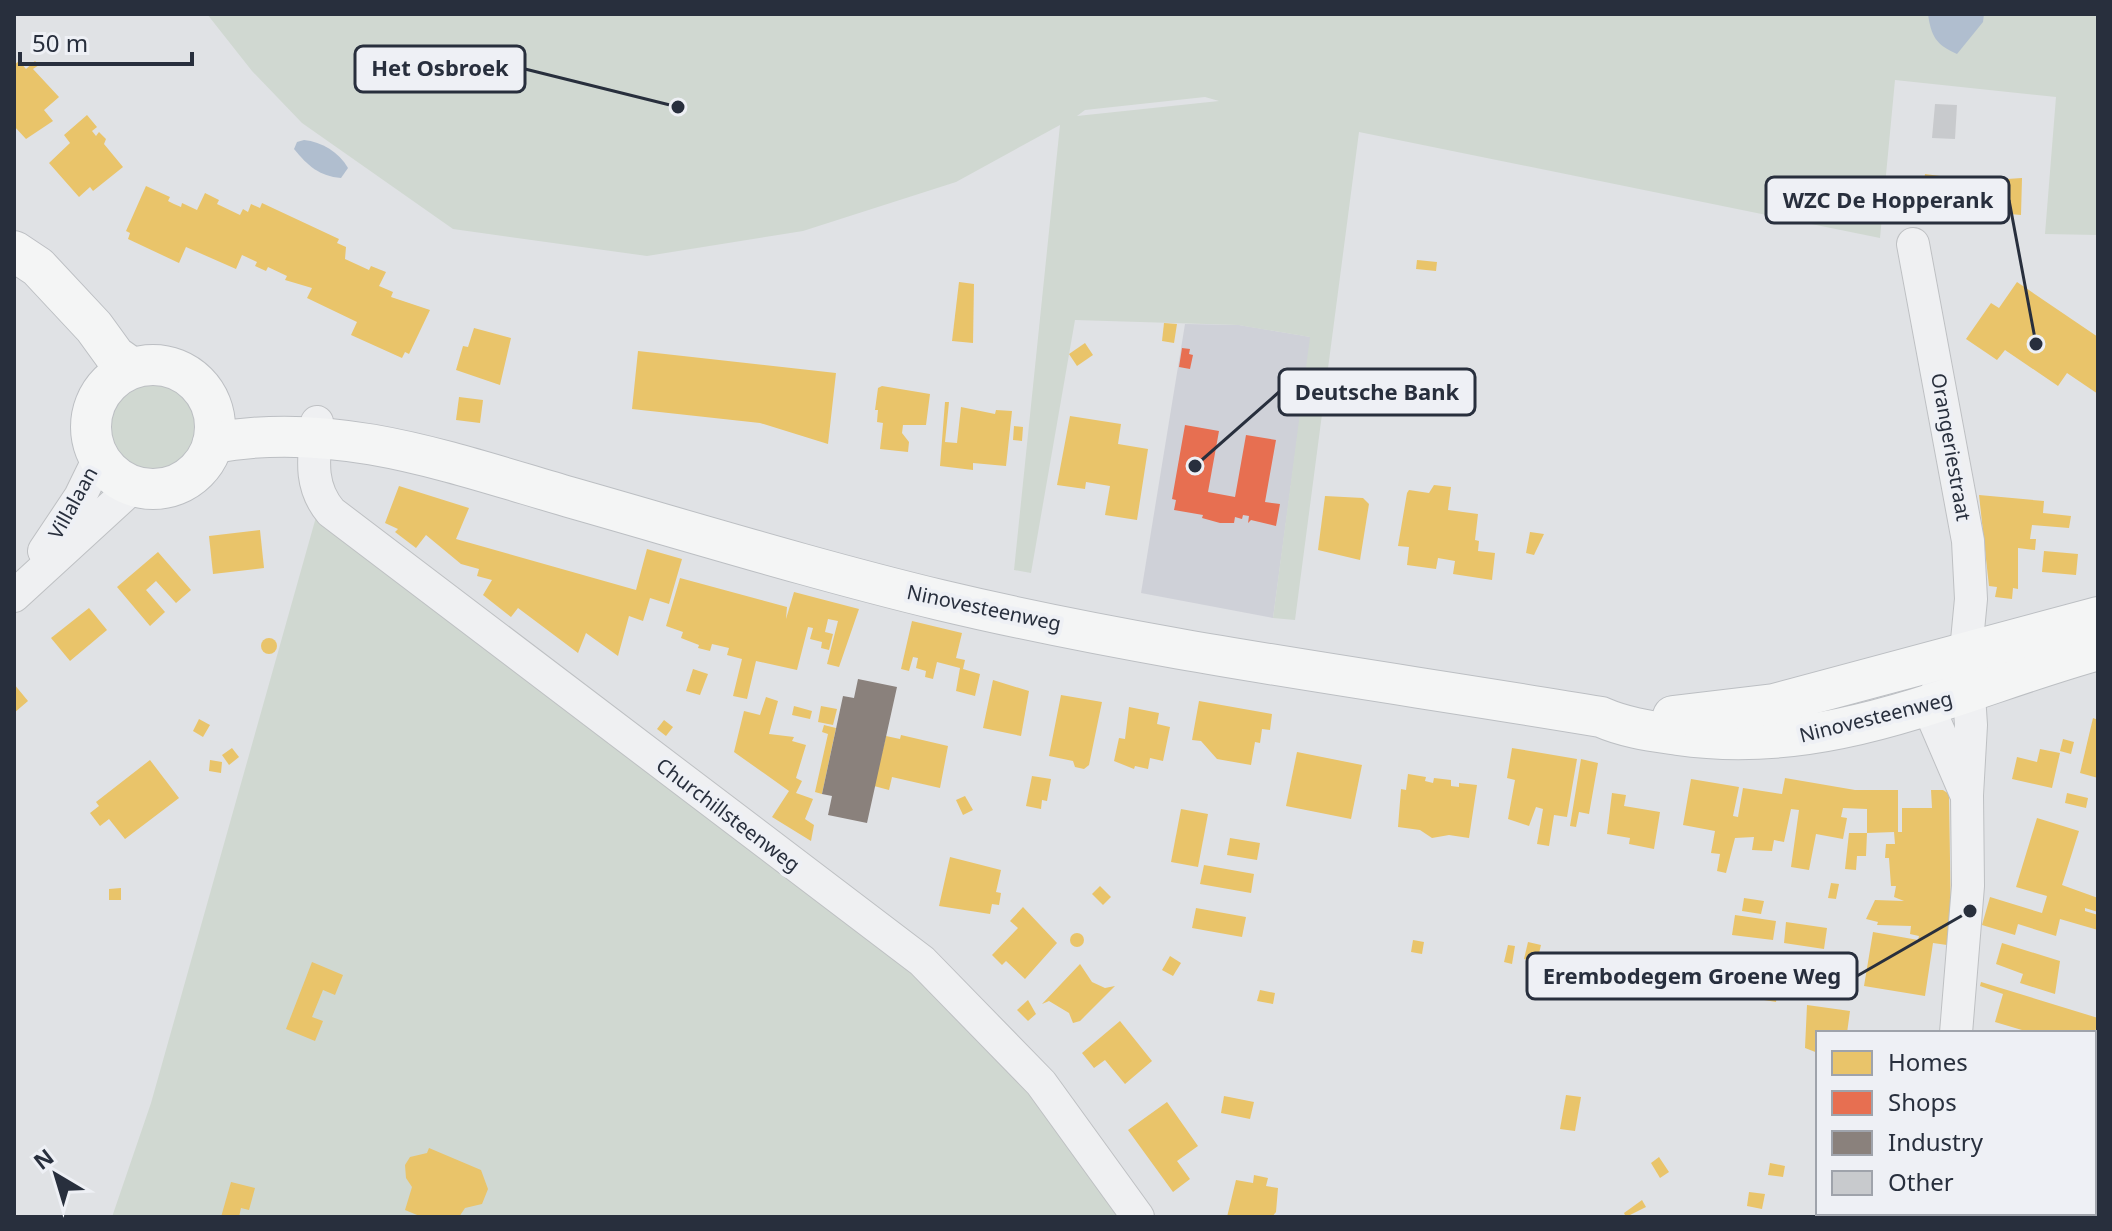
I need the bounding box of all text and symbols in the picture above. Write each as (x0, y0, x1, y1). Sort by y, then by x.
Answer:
scale bar (20, 16, 192, 66)
text: 50 m (32, 26, 88, 59)
callout: Het Osbroek (355, 46, 525, 92)
text: Het Osbroek (371, 52, 509, 82)
callout: WZC De Hopperank (1766, 177, 2009, 223)
text: WZC De Hopperank (1783, 184, 1994, 214)
callout: Deutsche Bank (1279, 369, 1475, 415)
street label: Orangeriestraat (1925, 371, 1978, 523)
text: Deutsche Bank (1295, 376, 1460, 406)
street label: Villalaan (42, 462, 103, 544)
street label: Ninovesteenweg (905, 578, 1064, 637)
street label: Ninovesteenweg (1796, 684, 1955, 749)
street label: Churchillsteenweg (651, 752, 806, 878)
callout: Erembodegem Groene Weg (1527, 953, 1857, 999)
text: Erembodegem Groene Weg (1543, 960, 1841, 990)
legend (1816, 1031, 2096, 1215)
text: Homes (1888, 1045, 1968, 1078)
text: Shops (1888, 1085, 1957, 1118)
text: Industry (1888, 1125, 1984, 1158)
north arrow (16, 1135, 96, 1215)
text: N (27, 1141, 59, 1176)
text: Other (1888, 1165, 1954, 1198)

